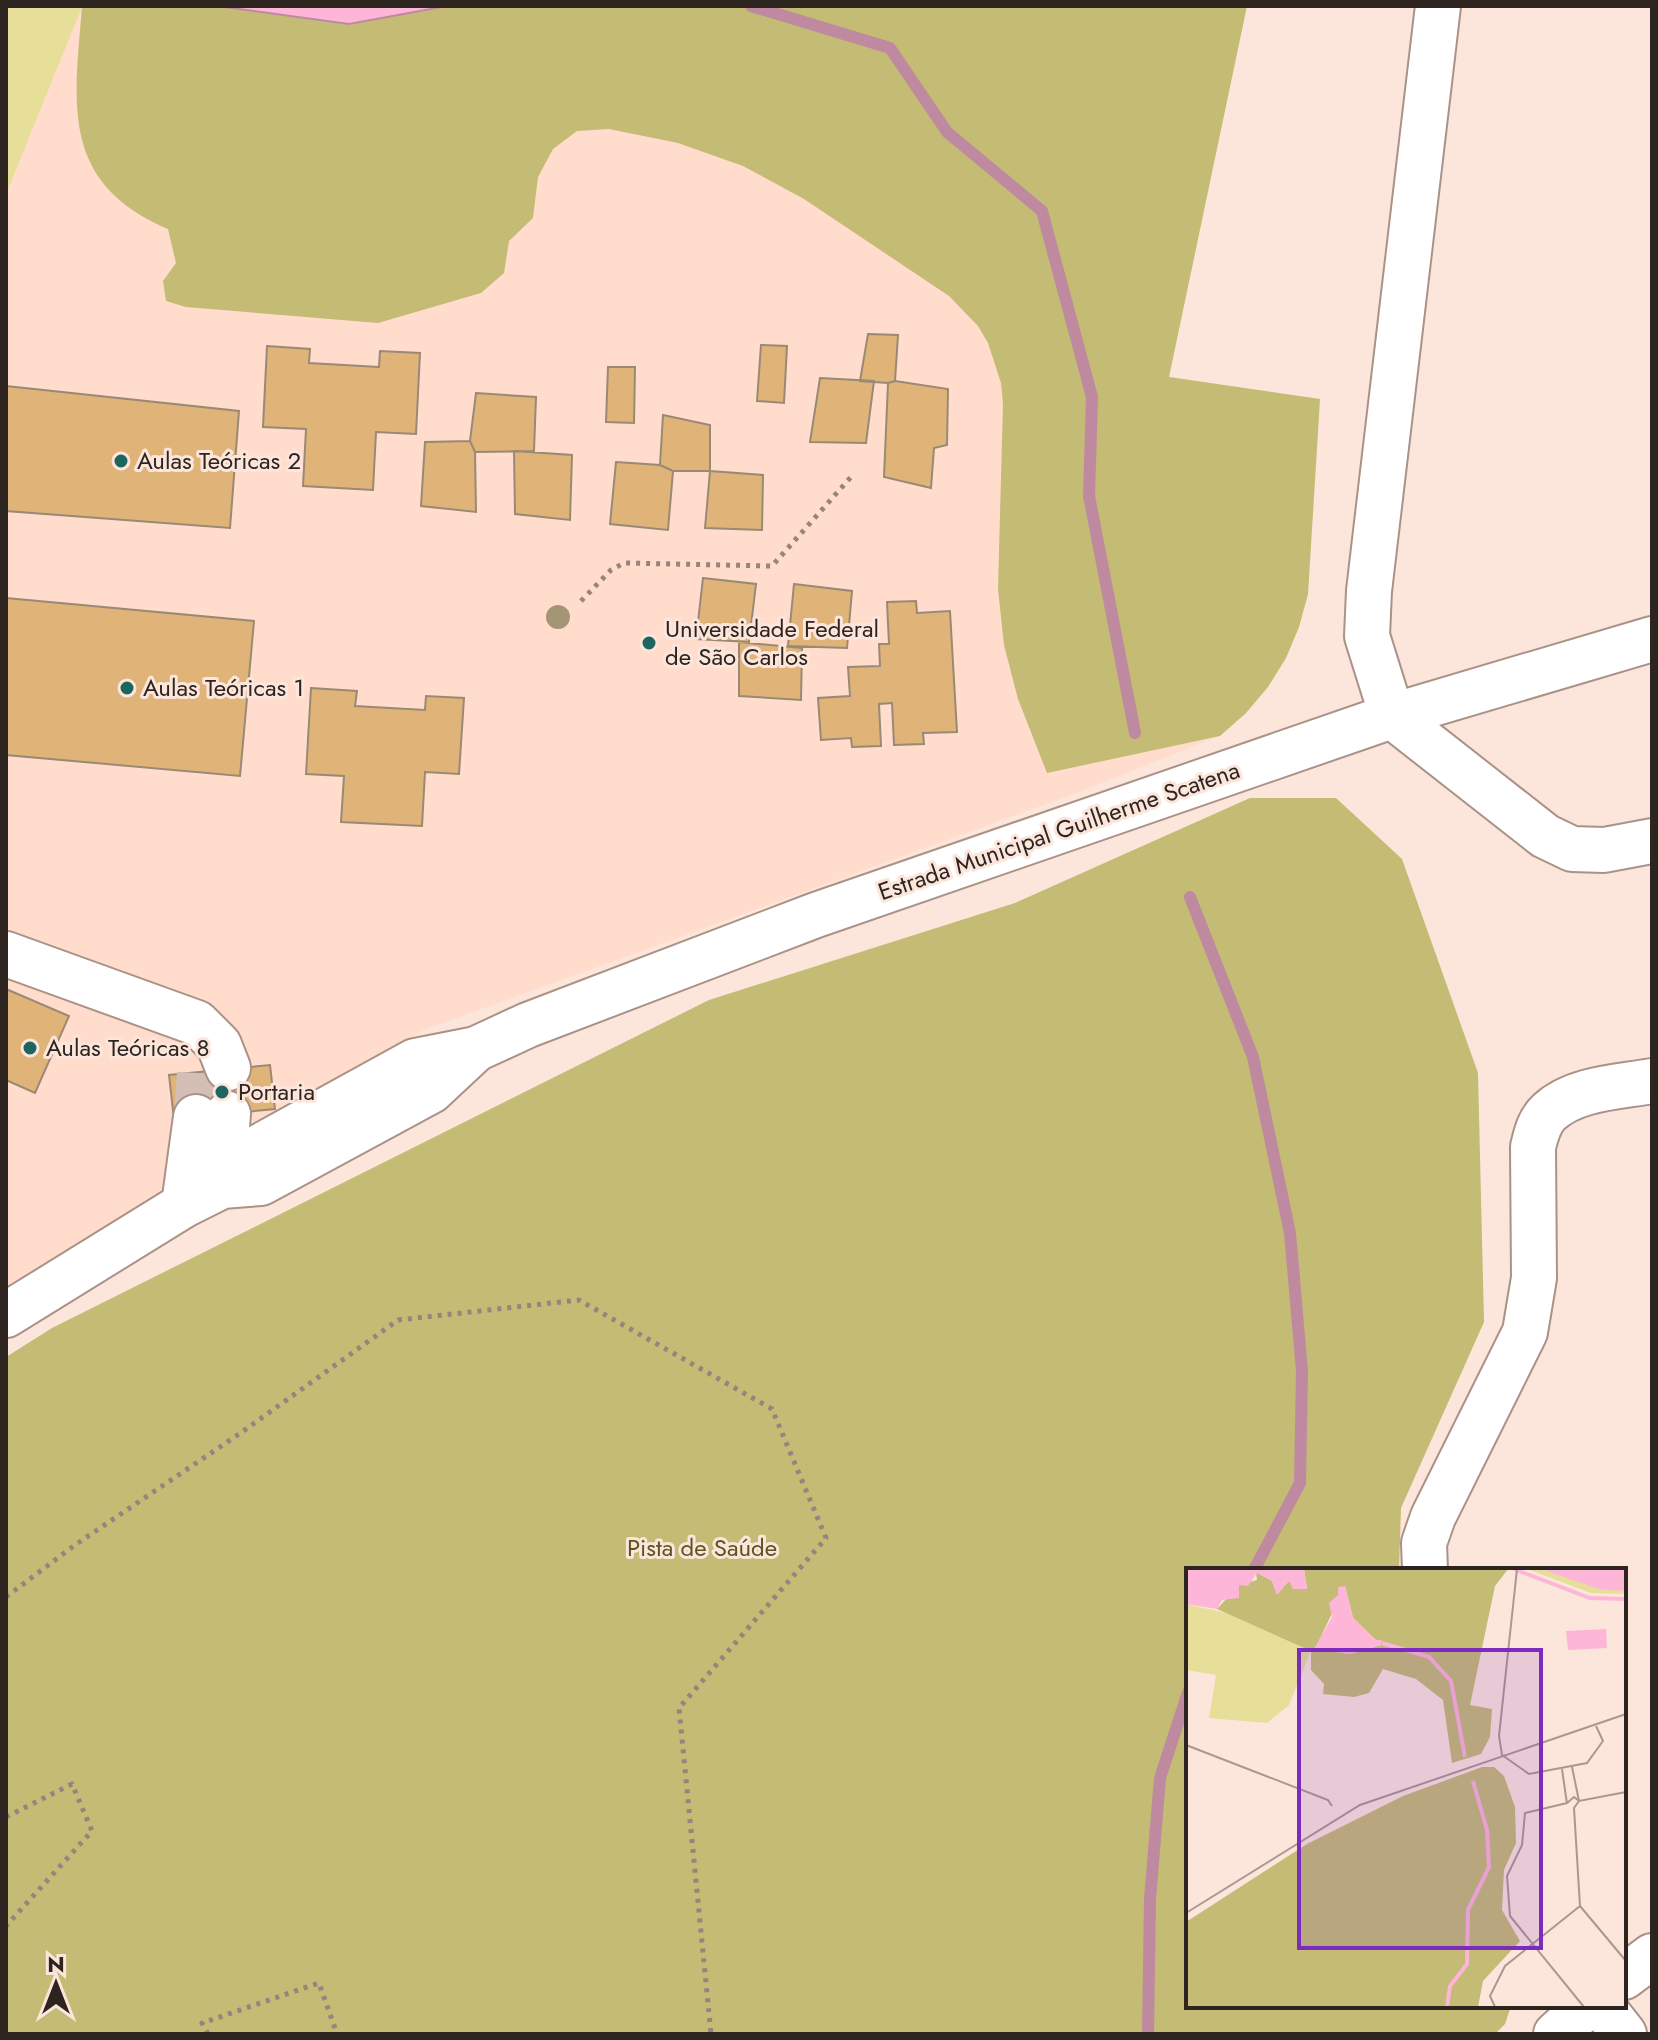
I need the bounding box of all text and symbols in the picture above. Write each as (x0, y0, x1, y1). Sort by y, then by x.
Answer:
place label: Aulas Teóricas 2 (137, 443, 301, 478)
marker: Aulas Teóricas 2 (112, 452, 130, 470)
place label: Universidade Federal de São Carlos (665, 611, 879, 674)
marker: Universidade Federal de São Carlos (640, 634, 658, 652)
place label: Aulas Teóricas 1 (143, 670, 304, 705)
marker: Aulas Teóricas 1 (118, 679, 136, 697)
street label: Estrada Municipal Guilherme Scatena (873, 752, 1244, 909)
place label: Aulas Teóricas 8 (46, 1030, 210, 1065)
marker: Aulas Teóricas 8 (21, 1039, 39, 1057)
place label: Portaria (238, 1074, 315, 1109)
marker: Portaria (213, 1083, 231, 1101)
park label: Pista de Saúde (627, 1530, 777, 1565)
inset map (1186, 1568, 1626, 2008)
north arrow (16, 1944, 96, 2024)
text: N (47, 1948, 65, 1980)

